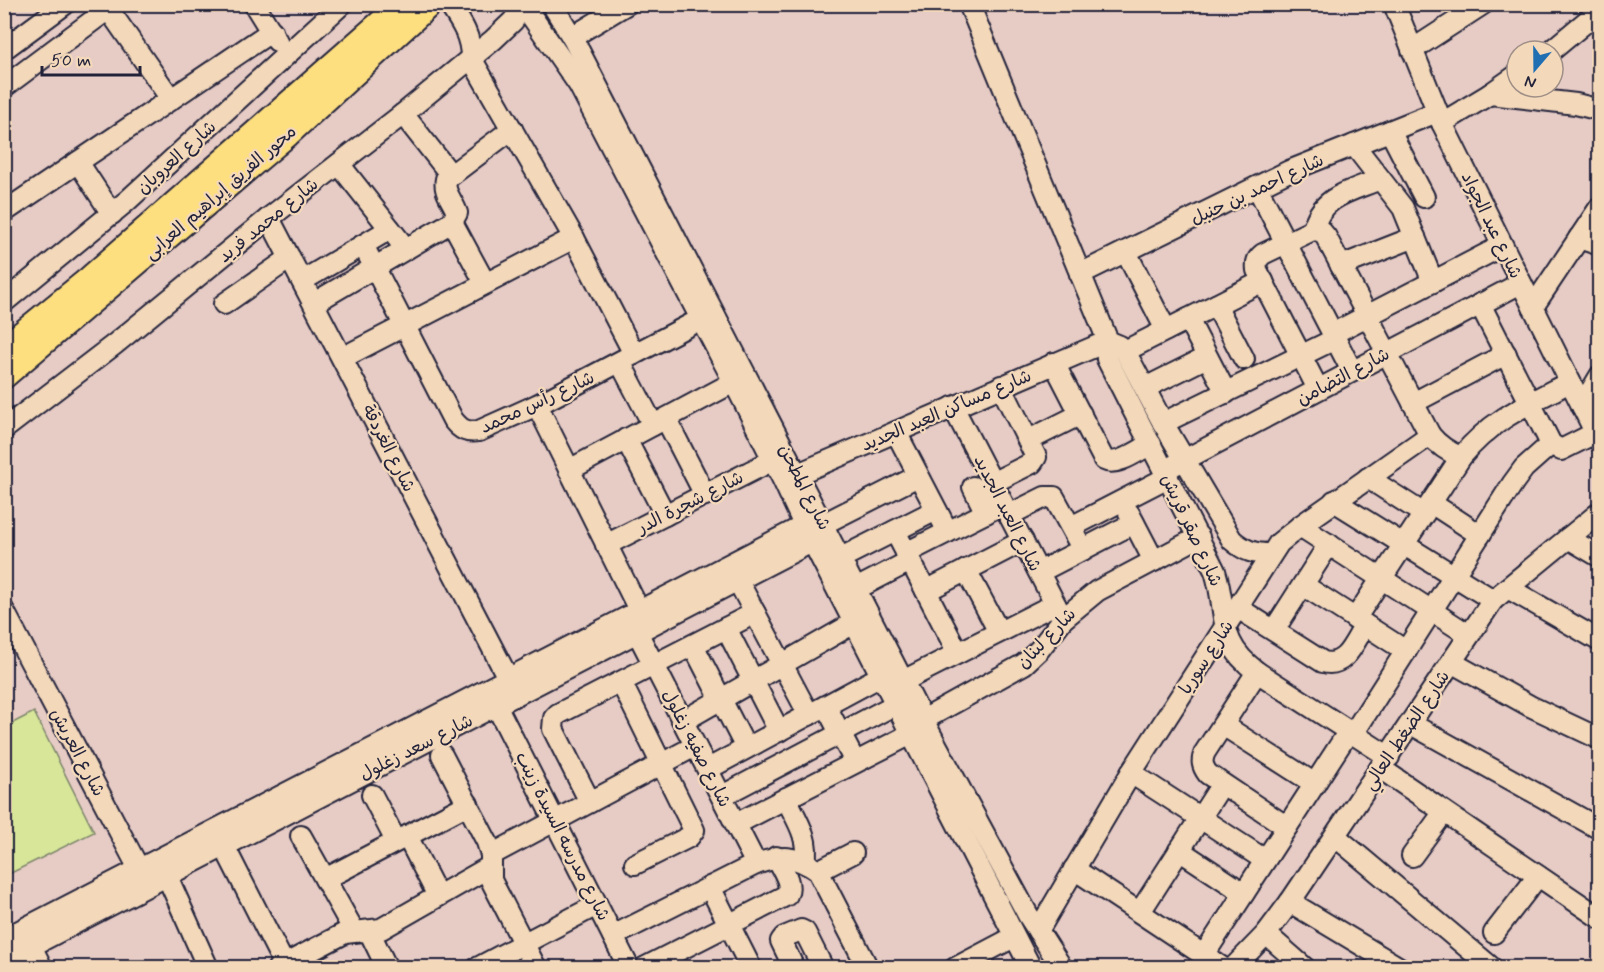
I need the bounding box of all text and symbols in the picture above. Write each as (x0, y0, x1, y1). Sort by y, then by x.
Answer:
scale bar (42, 39, 140, 77)
north arrow (1505, 39, 1565, 99)
text: 50 m (51, 49, 91, 73)
text: N (1522, 70, 1539, 93)
street label: شارع العروبان (132, 115, 222, 200)
street label: محور الفريق إبراهيم العرابى (139, 120, 303, 266)
street label: شارع احمد بن حنبل (1187, 149, 1328, 231)
street label: شارع عبد الجواد (1455, 168, 1527, 283)
street label: شارع محمد فريد (213, 173, 324, 269)
street label: شارع التضامن (1293, 342, 1394, 411)
street label: شارع مساكن العبد الجديد (858, 364, 1035, 458)
street label: شارع رأس محمد (476, 366, 599, 440)
street label: شارع الغردقة (356, 401, 420, 496)
street label: شارع المطحن (772, 440, 836, 535)
street label: شارع العبد الجديد (967, 451, 1047, 576)
street label: شارع شجرة الدر (631, 466, 748, 541)
street label: شارع صقر قريش (1155, 470, 1228, 591)
street label: شارع لبنان (1012, 603, 1082, 674)
street label: شارع سوريا (1174, 616, 1240, 699)
street label: شارع الضغط العالي (1358, 666, 1458, 797)
street label: شارع صفيه زغلول (656, 685, 736, 812)
street label: شارع العريش (44, 704, 110, 801)
street label: شارع سعد زغلول (356, 709, 477, 787)
street label: شارع مدرسه السيدة زينب (509, 748, 615, 925)

